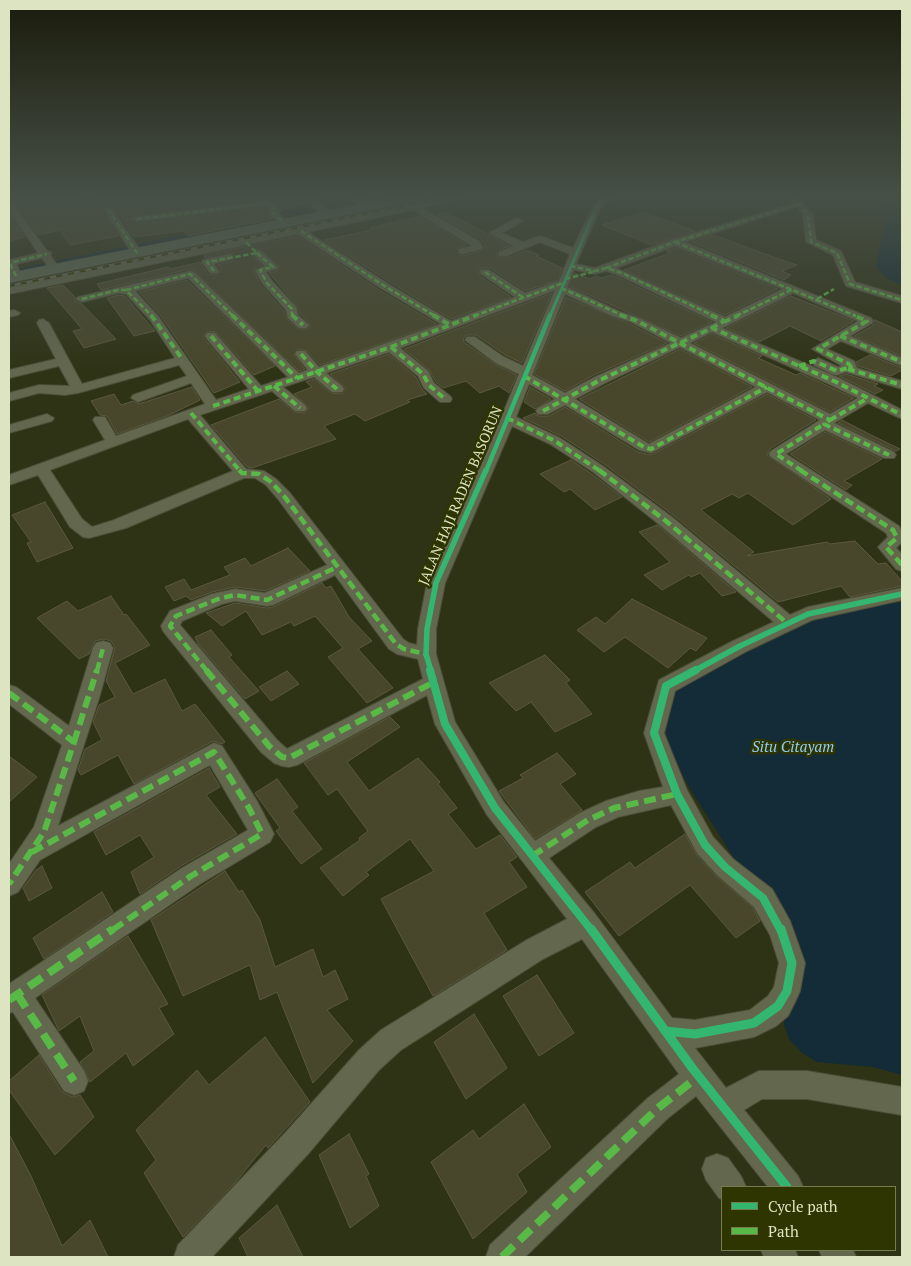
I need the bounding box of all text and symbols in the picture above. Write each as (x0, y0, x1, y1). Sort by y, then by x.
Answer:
street label: JALAN HAJI RADEN BASORUN (416, 404, 506, 588)
water label: Situ Citayam (752, 739, 834, 757)
legend (721, 1186, 896, 1251)
text: Cycle path (768, 1196, 838, 1216)
text: Path (768, 1221, 799, 1241)

